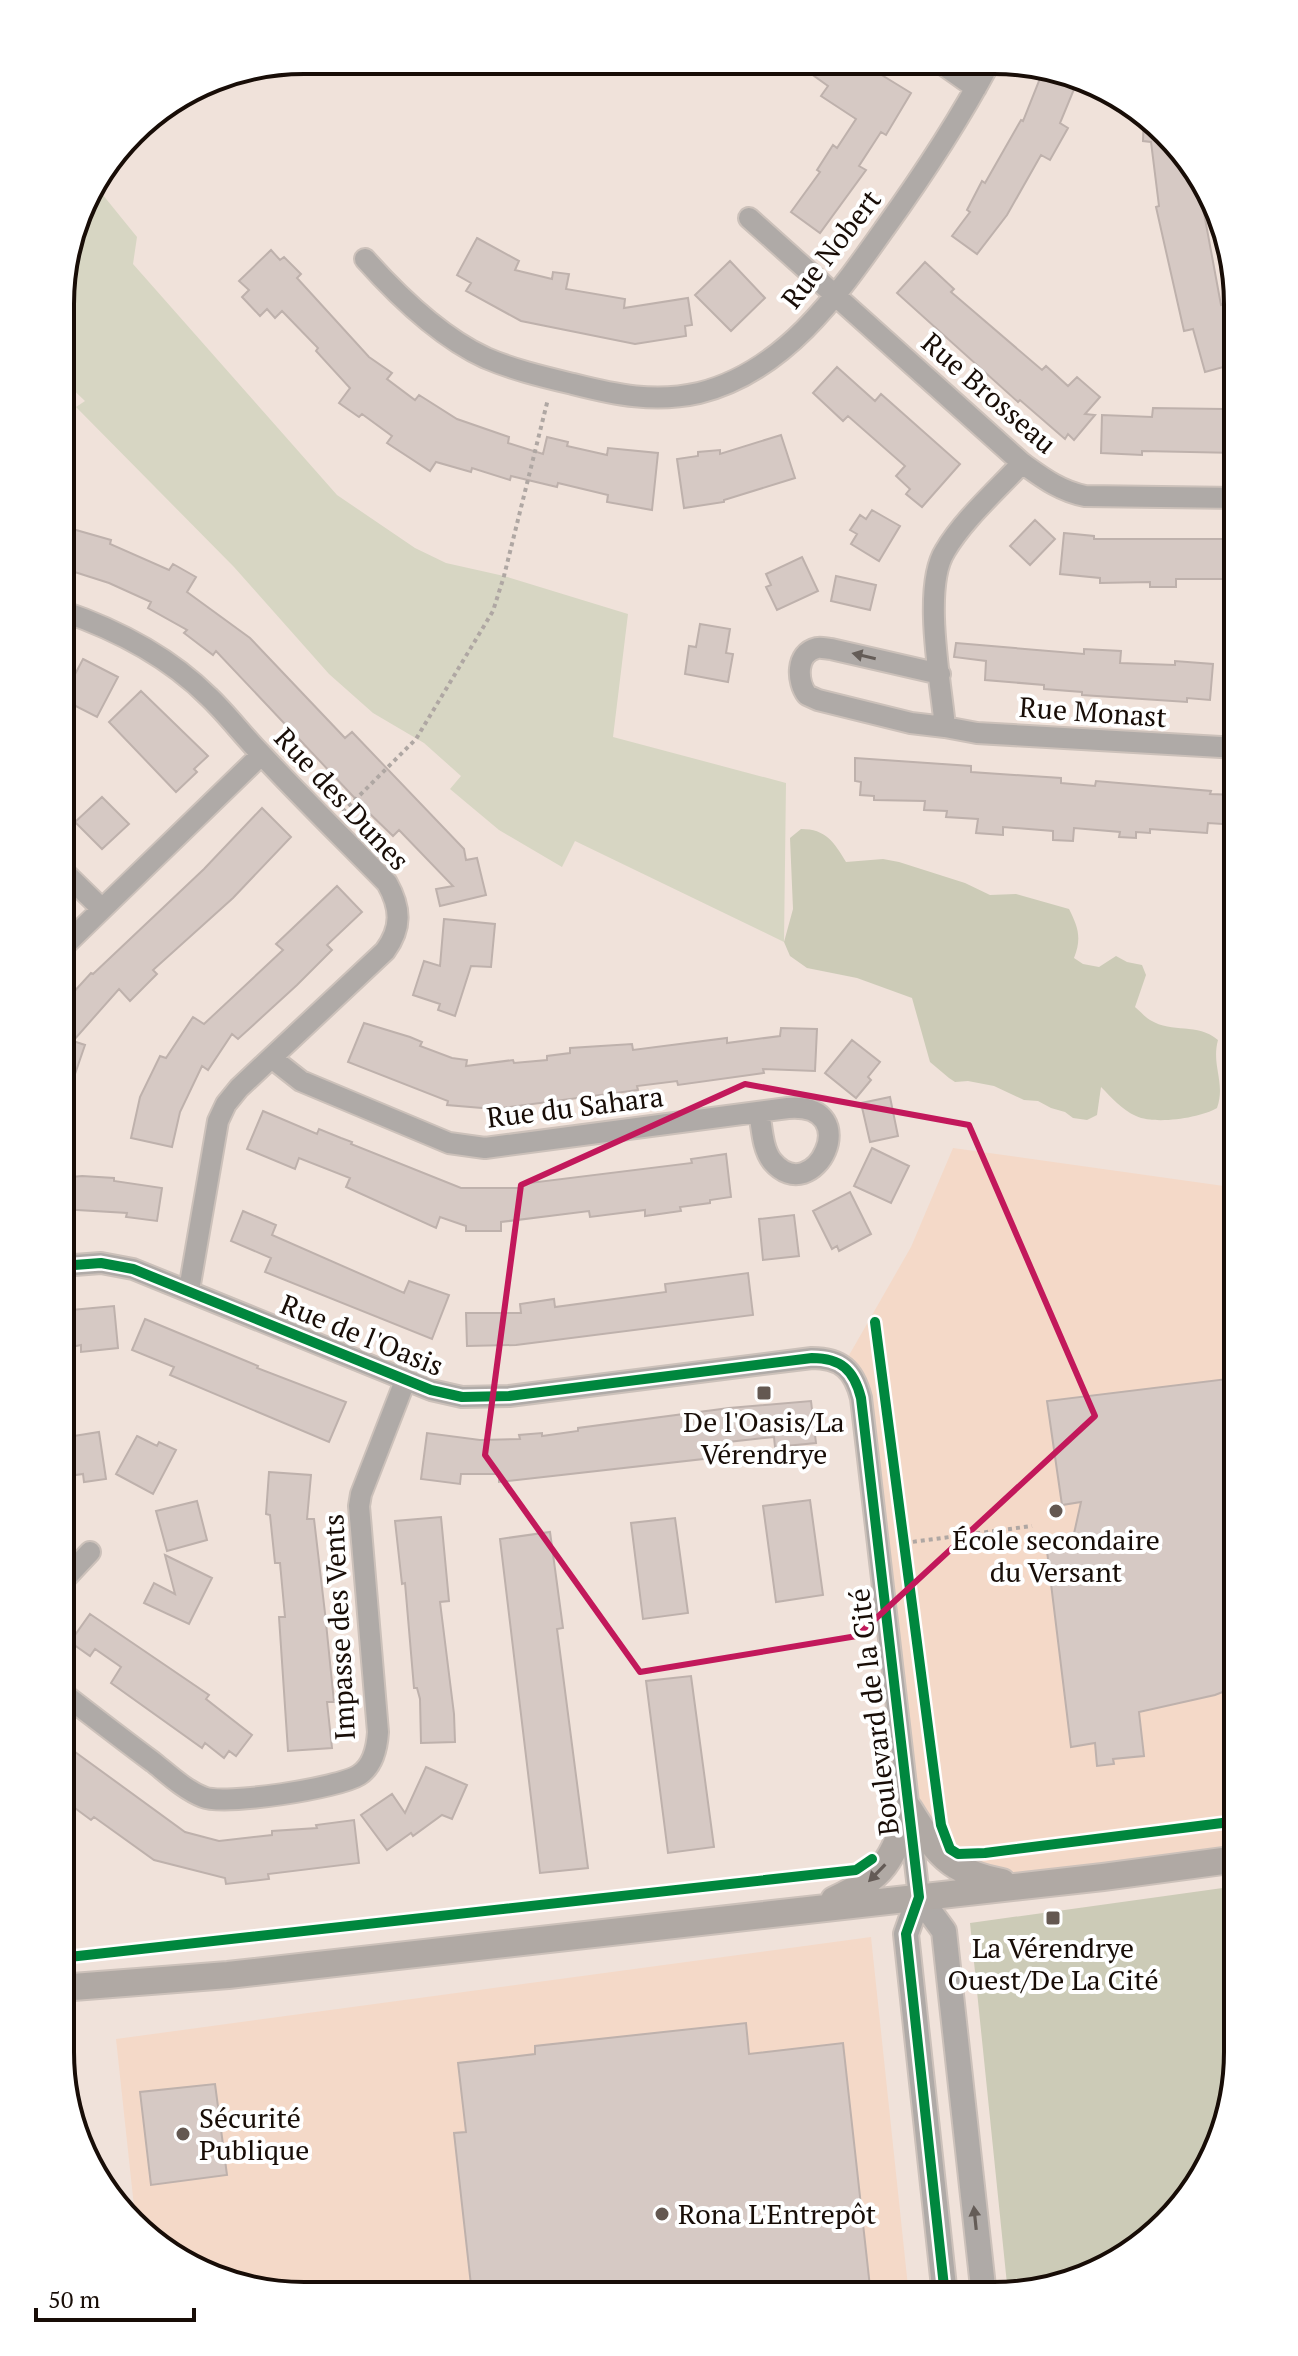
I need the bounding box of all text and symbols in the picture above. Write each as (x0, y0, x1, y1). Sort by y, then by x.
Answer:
street label: Rue Nobert (773, 181, 889, 316)
street label: Rue Brosseau (914, 324, 1064, 461)
one-way arrow (851, 649, 876, 662)
street label: Rue Monast (1018, 688, 1169, 735)
street label: Rue des Dunes (267, 719, 418, 878)
street label: Rue du Sahara (484, 1077, 665, 1136)
street label: Rue de l'Oasis (275, 1285, 449, 1384)
marker: De l'Oasis/La Vérendrye (755, 1384, 773, 1402)
place label: De l'Oasis/La Vérendrye (683, 1403, 845, 1472)
marker: École secondaire du Versant (1047, 1502, 1065, 1520)
street label: Impasse des Vents (314, 1513, 363, 1741)
place label: École secondaire du Versant (952, 1521, 1160, 1590)
street label: Boulevard de la Cité (840, 1586, 907, 1838)
one-way arrow (868, 1863, 887, 1882)
marker: La Vérendrye Ouest/De La Cité (1044, 1909, 1062, 1927)
place label: La Vérendrye Ouest/De La Cité (948, 1929, 1158, 1998)
place label: Sécurité Publique (199, 2099, 309, 2168)
marker: Sécurité Publique (174, 2125, 192, 2143)
place label: Rona L'Entrepôt (678, 2195, 877, 2232)
marker: Rona L'Entrepôt (653, 2205, 671, 2223)
one-way arrow (969, 2206, 982, 2231)
scale bar (36, 2272, 194, 2322)
text: 50 m (48, 2283, 100, 2315)

